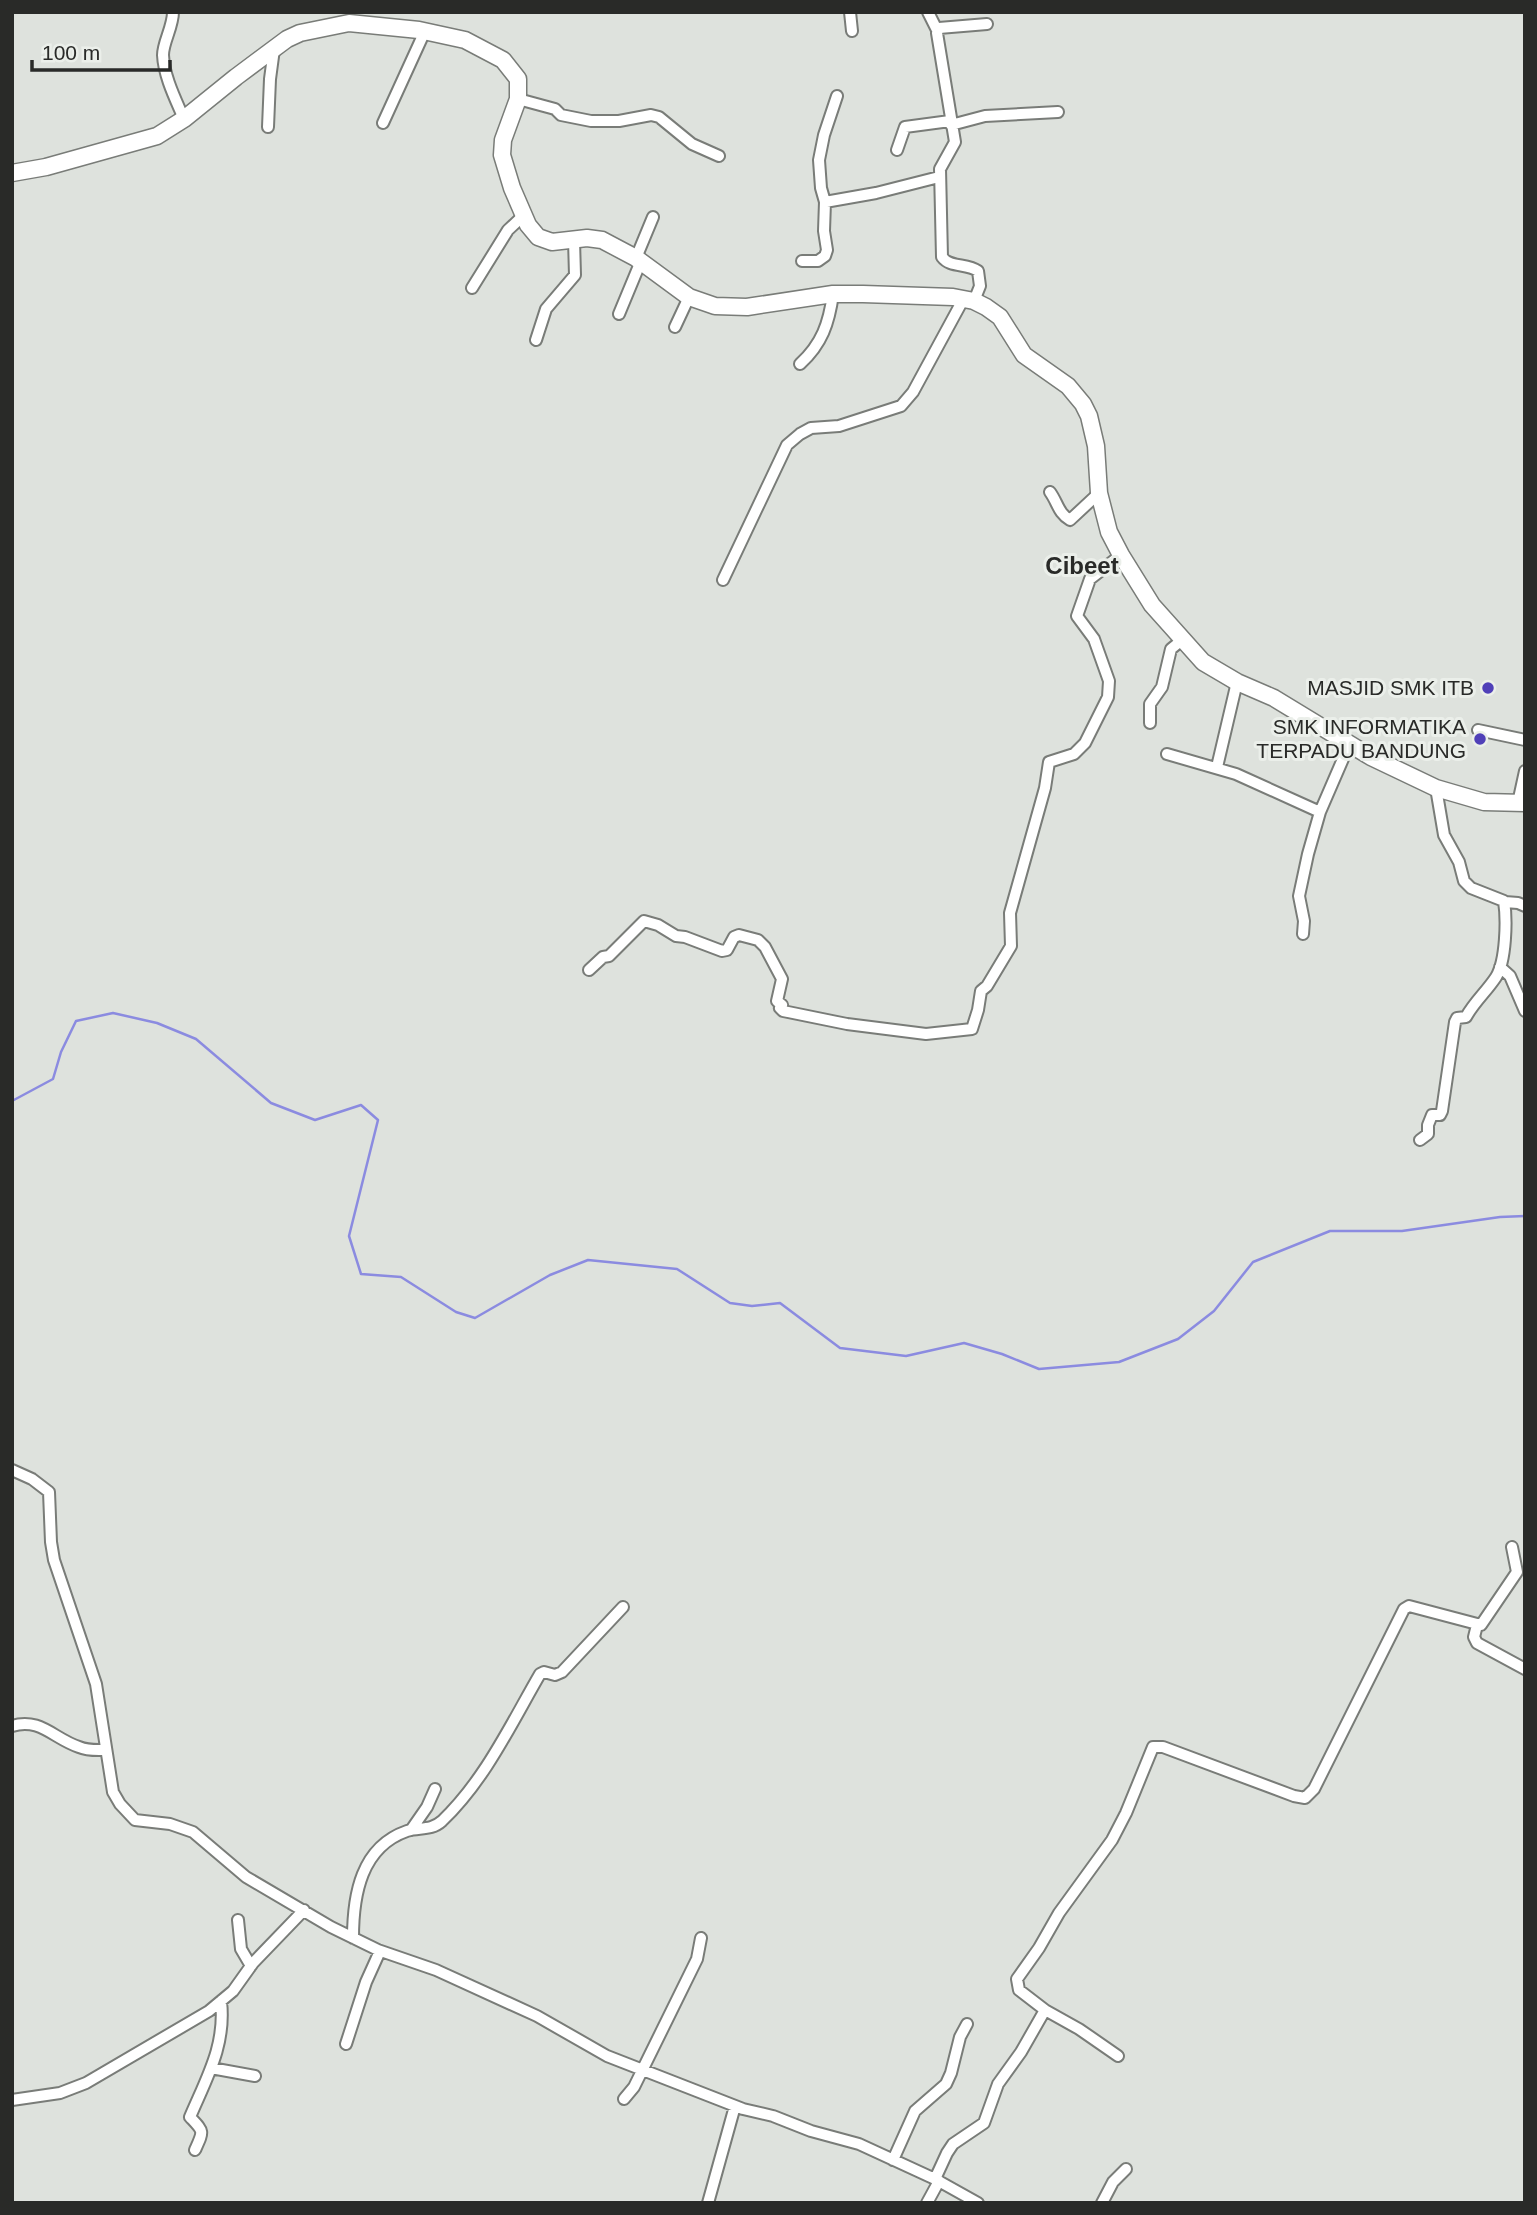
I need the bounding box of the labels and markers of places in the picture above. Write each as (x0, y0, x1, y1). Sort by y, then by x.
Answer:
place label: MASJID SMK ITB (1307, 676, 1474, 699)
marker: MASJID SMK ITB (1480, 680, 1496, 696)
place label: SMK INFORMATIKA TERPADU BANDUNG (1256, 715, 1466, 762)
marker: SMK INFORMATIKA TERPADU BANDUNG (1472, 731, 1488, 747)

